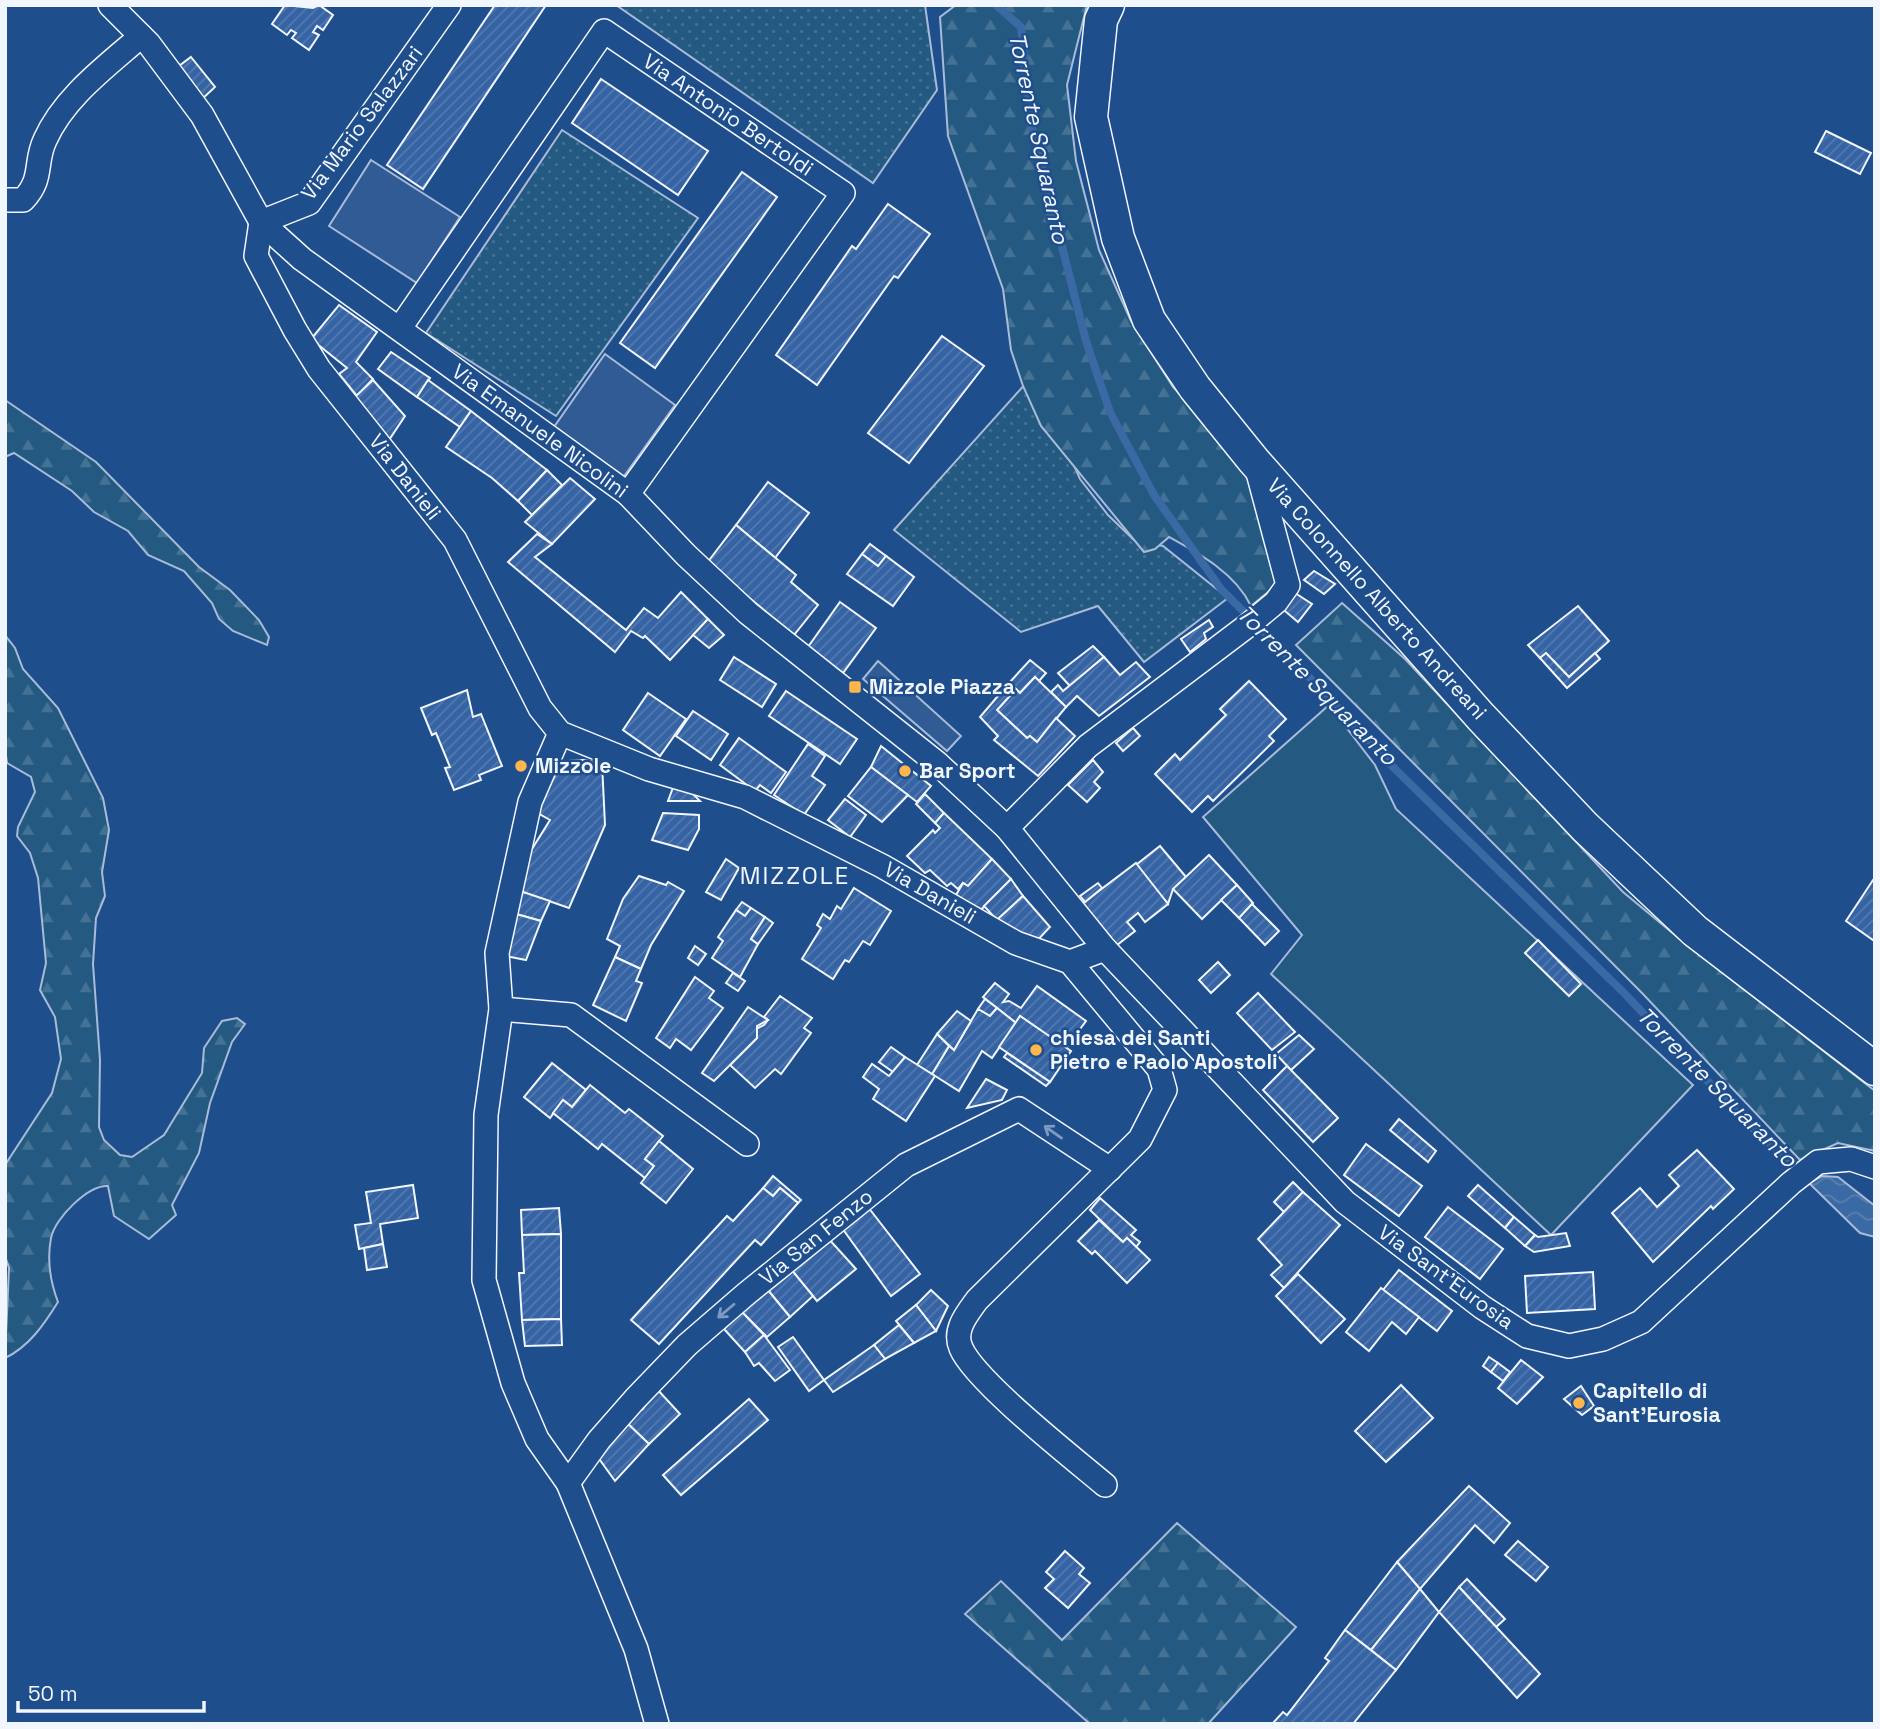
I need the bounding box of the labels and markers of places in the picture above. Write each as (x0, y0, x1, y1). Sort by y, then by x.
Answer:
place label: Mizzole Piazza (869, 673, 1015, 700)
marker: Mizzole Piazza (847, 679, 863, 695)
place label: Mizzole (535, 752, 611, 779)
place label: Bar Sport (919, 757, 1016, 784)
marker: Mizzole (513, 758, 529, 774)
marker: Bar Sport (897, 763, 913, 779)
place label: chiesa dei Santi Pietro e Paolo Apostoli (1050, 1024, 1278, 1075)
marker: chiesa dei Santi Pietro e Paolo Apostoli (1028, 1042, 1044, 1058)
place label: Capitello di Sant'Eurosia (1593, 1377, 1721, 1428)
marker: Capitello di Sant'Eurosia (1571, 1395, 1587, 1411)

